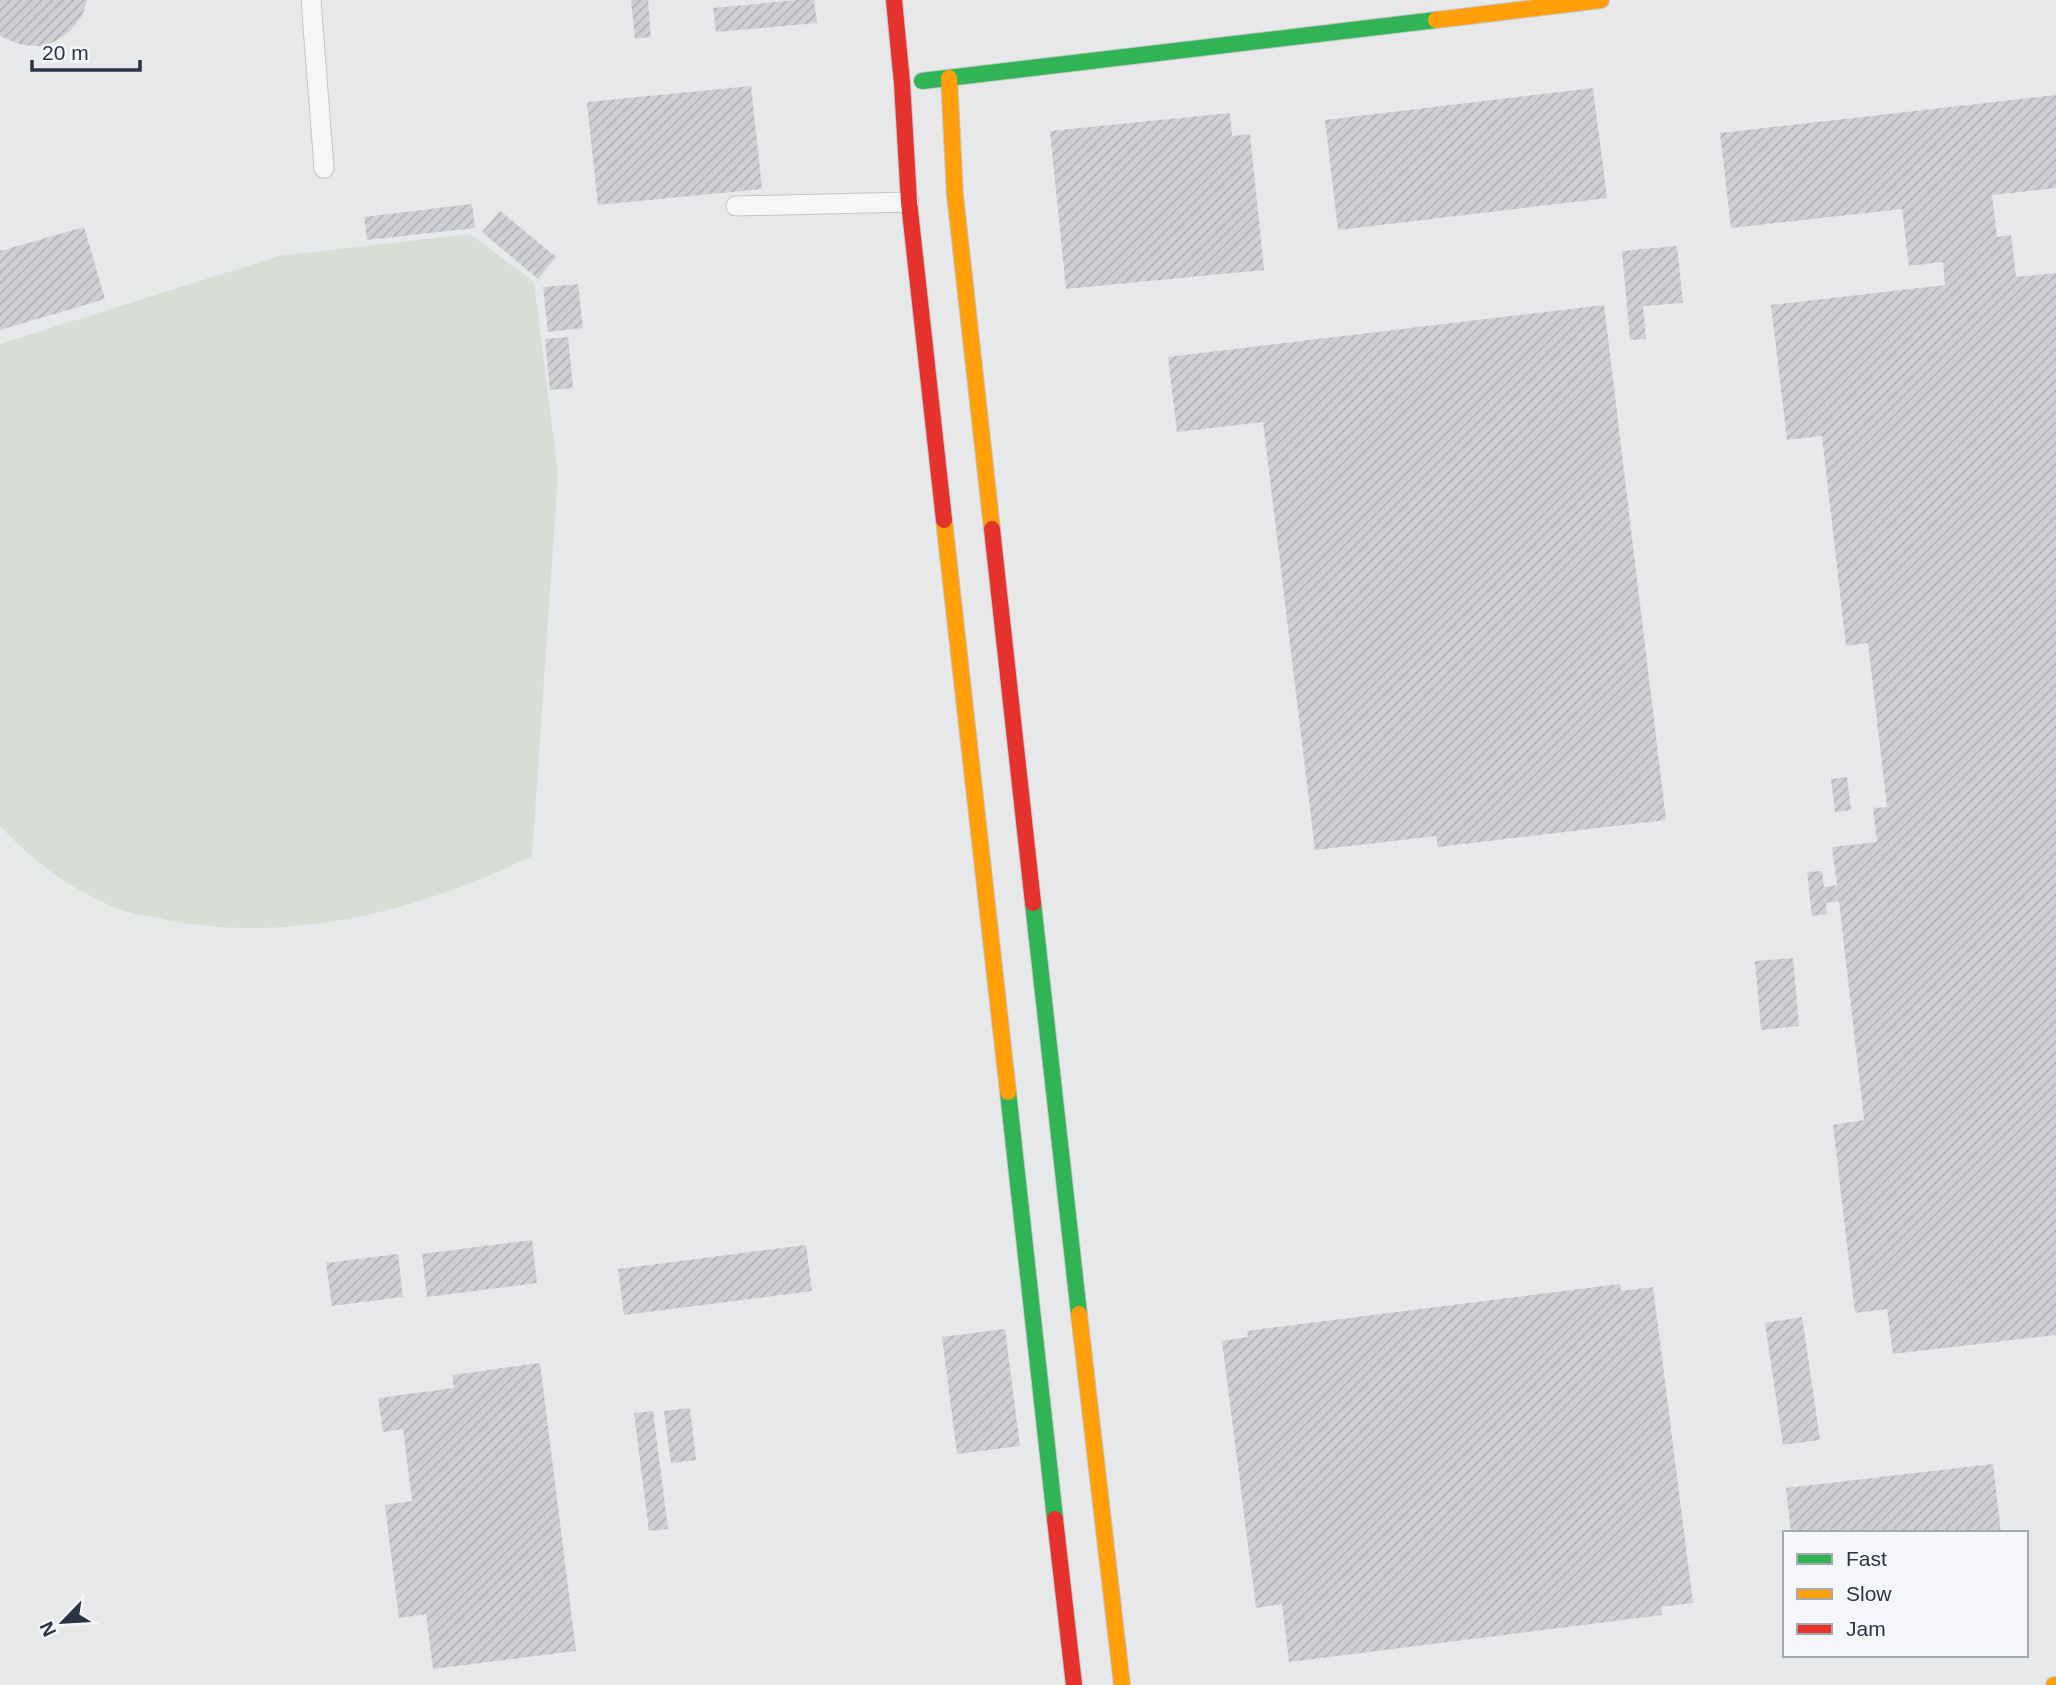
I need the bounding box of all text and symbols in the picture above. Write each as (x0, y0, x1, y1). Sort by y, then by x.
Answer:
scale bar (32, 28, 140, 72)
text: 20 m (42, 41, 89, 64)
legend (1783, 1531, 2028, 1657)
text: Fast (1846, 1547, 1887, 1570)
text: Slow (1846, 1582, 1892, 1605)
north arrow (28, 1587, 98, 1657)
text: Jam (1846, 1617, 1886, 1640)
text: N (36, 1618, 60, 1640)

